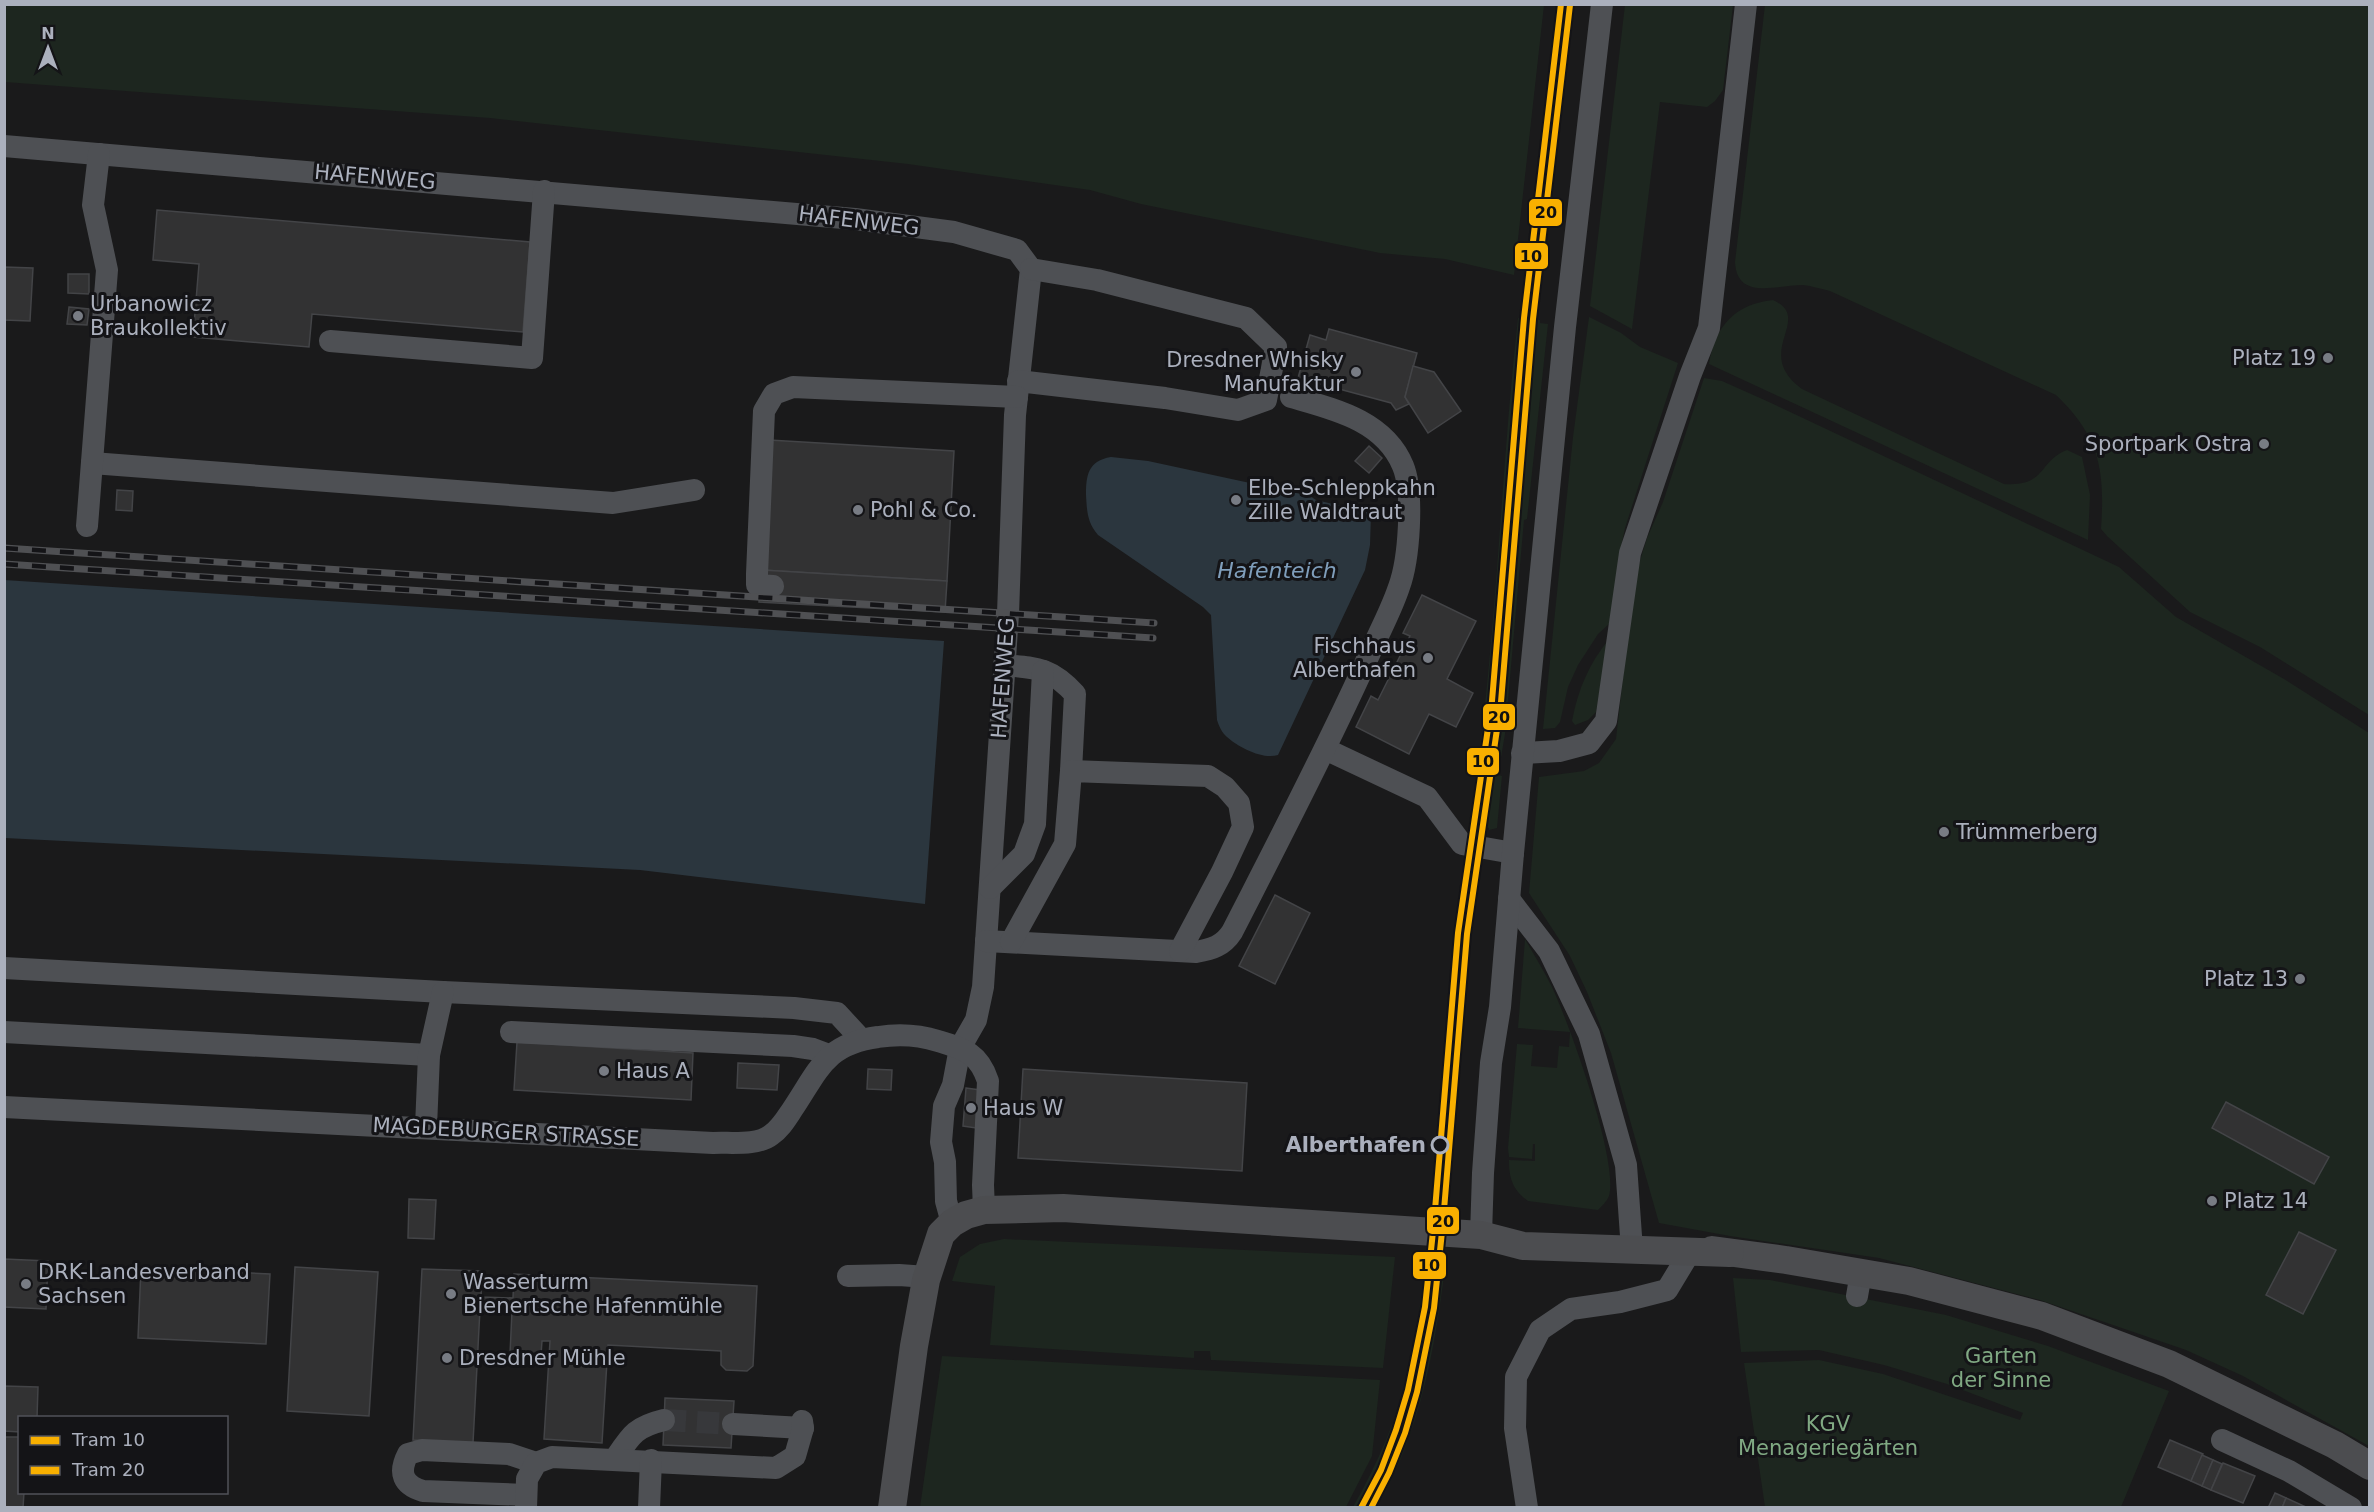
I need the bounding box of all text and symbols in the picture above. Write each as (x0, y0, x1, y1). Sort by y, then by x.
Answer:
north arrow (18, 18, 78, 78)
text: N (41, 24, 55, 43)
street label: HAFENWEG (313, 160, 437, 194)
line badge: 20 (1528, 198, 1563, 227)
street label: HAFENWEG (797, 202, 921, 240)
text: 20 (1535, 203, 1557, 222)
line badge: 10 (1514, 242, 1549, 270)
text: 10 (1520, 247, 1542, 266)
place label: Urbanowicz Braukollektiv (90, 292, 227, 340)
marker: Urbanowicz Braukollektiv (71, 309, 85, 323)
place label: Platz 19 (2232, 346, 2316, 370)
place label: Dresdner Whisky Manufaktur (1166, 348, 1344, 396)
marker: Platz 19 (2321, 351, 2335, 365)
marker: Dresdner Whisky Manufaktur (1349, 365, 1363, 379)
place label: Sportpark Ostra (2085, 432, 2252, 456)
marker: Sportpark Ostra (2257, 437, 2271, 451)
place label: Elbe-Schleppkahn Zille Waldtraut (1248, 476, 1436, 524)
marker: Elbe-Schleppkahn Zille Waldtraut (1229, 493, 1243, 507)
place label: Pohl & Co. (870, 498, 977, 522)
marker: Pohl & Co. (851, 503, 865, 517)
water label: Hafenteich (1217, 558, 1337, 583)
street label: HAFENWEG (987, 617, 1019, 739)
place label: Fischhaus Alberthafen (1293, 634, 1416, 682)
marker: Fischhaus Alberthafen (1421, 651, 1435, 665)
line badge: 20 (1482, 703, 1516, 731)
text: 20 (1488, 708, 1510, 727)
line badge: 10 (1466, 747, 1500, 776)
text: 10 (1472, 752, 1494, 771)
place label: Trümmerberg (1955, 820, 2098, 844)
marker: Trümmerberg (1937, 825, 1951, 839)
place label: Platz 13 (2204, 967, 2288, 991)
marker: Platz 13 (2293, 972, 2307, 986)
place label: Haus A (616, 1059, 691, 1083)
marker: Haus A (597, 1064, 611, 1078)
place label: Haus W (983, 1096, 1064, 1120)
marker: Haus W (964, 1101, 978, 1115)
street label: MAGDEBURGER STRASSE (372, 1113, 640, 1151)
place label: Alberthafen (1285, 1133, 1426, 1157)
marker: Alberthafen (1431, 1136, 1449, 1154)
place label: Platz 14 (2224, 1189, 2308, 1213)
marker: Platz 14 (2205, 1194, 2219, 1208)
line badge: 20 (1426, 1206, 1460, 1235)
text: 20 (1432, 1212, 1454, 1231)
line badge: 10 (1412, 1251, 1447, 1280)
text: 10 (1418, 1256, 1440, 1275)
place label: DRK-Landesverband Sachsen (38, 1260, 250, 1308)
place label: Wasserturm Bienertsche Hafenmühle (463, 1270, 723, 1318)
marker: DRK-Landesverband Sachsen (19, 1277, 33, 1291)
marker: Wasserturm Bienertsche Hafenmühle (444, 1287, 458, 1301)
park label: Garten der Sinne (1951, 1344, 2051, 1392)
place label: Dresdner Mühle (459, 1346, 626, 1370)
marker: Dresdner Mühle (440, 1351, 454, 1365)
park label: KGV Menageriegärten (1738, 1412, 1918, 1460)
legend (18, 1416, 228, 1494)
text: Tram 10 (71, 1429, 145, 1450)
text: Tram 20 (71, 1459, 145, 1480)

